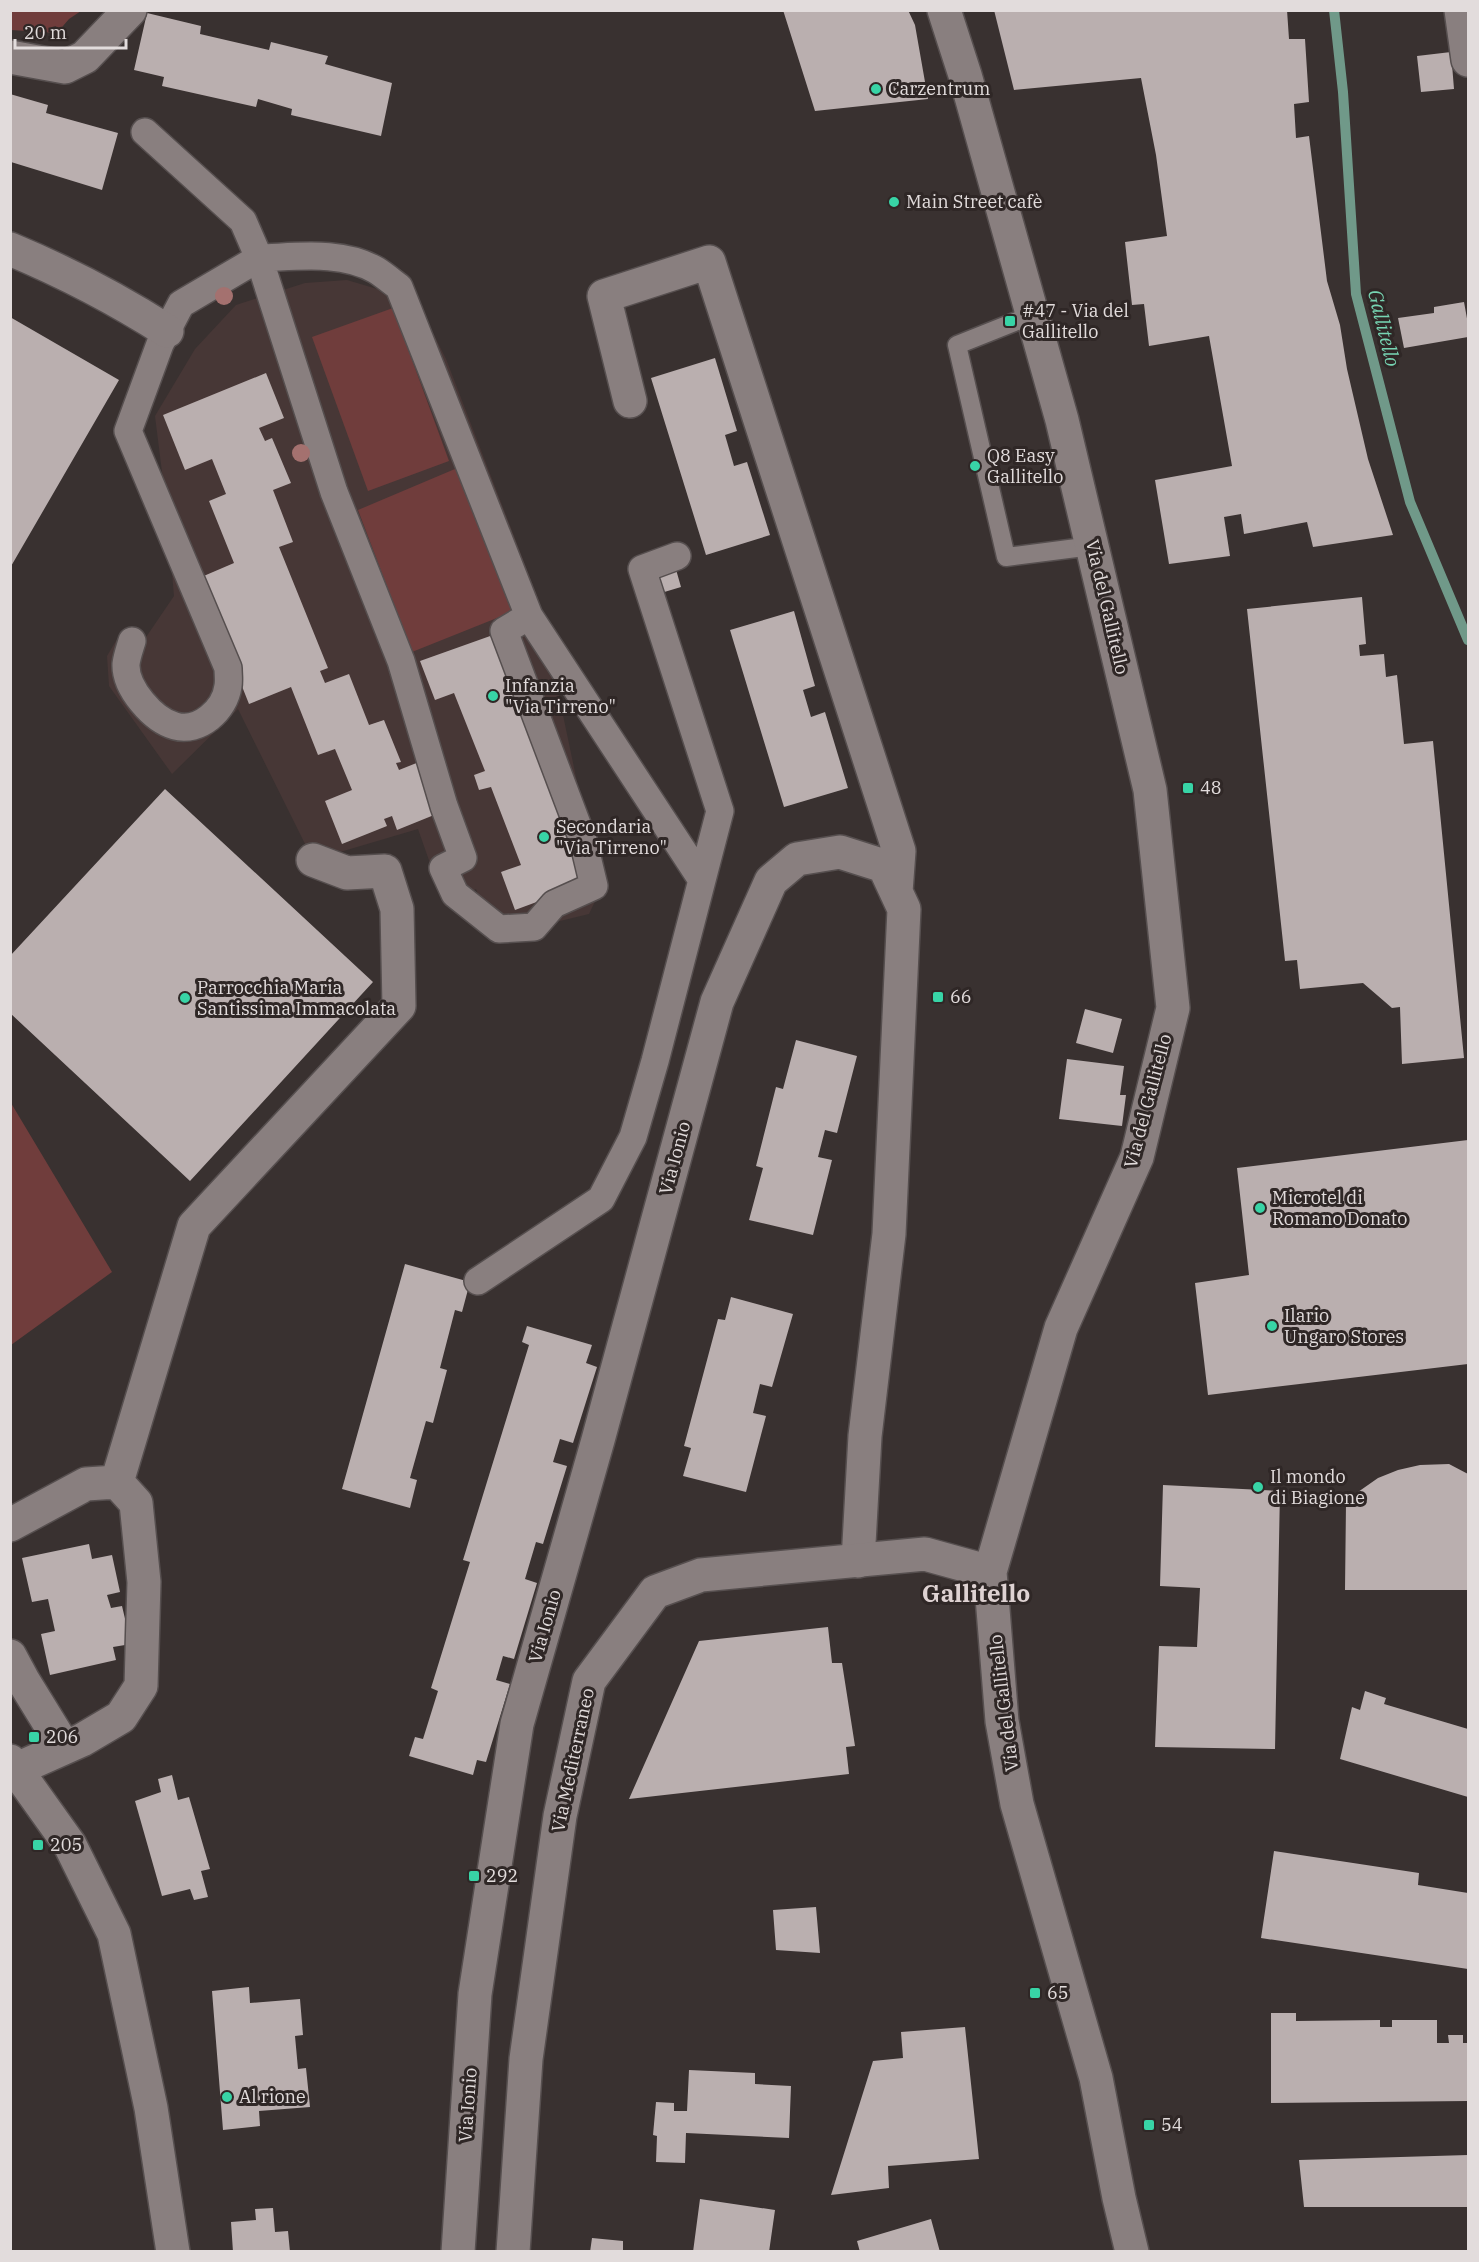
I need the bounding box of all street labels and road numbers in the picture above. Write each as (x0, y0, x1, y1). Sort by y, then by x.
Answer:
street label: Via del Gallitello (1081, 537, 1134, 677)
street label: Via del Gallitello (1119, 1031, 1176, 1170)
street label: Via Ionio (654, 1119, 695, 1197)
street label: Via Ionio (523, 1587, 566, 1665)
street label: Via del Gallitello (984, 1633, 1023, 1773)
street label: Via Mediterraneo (546, 1686, 599, 1834)
street label: Via Ionio (453, 2067, 482, 2143)

